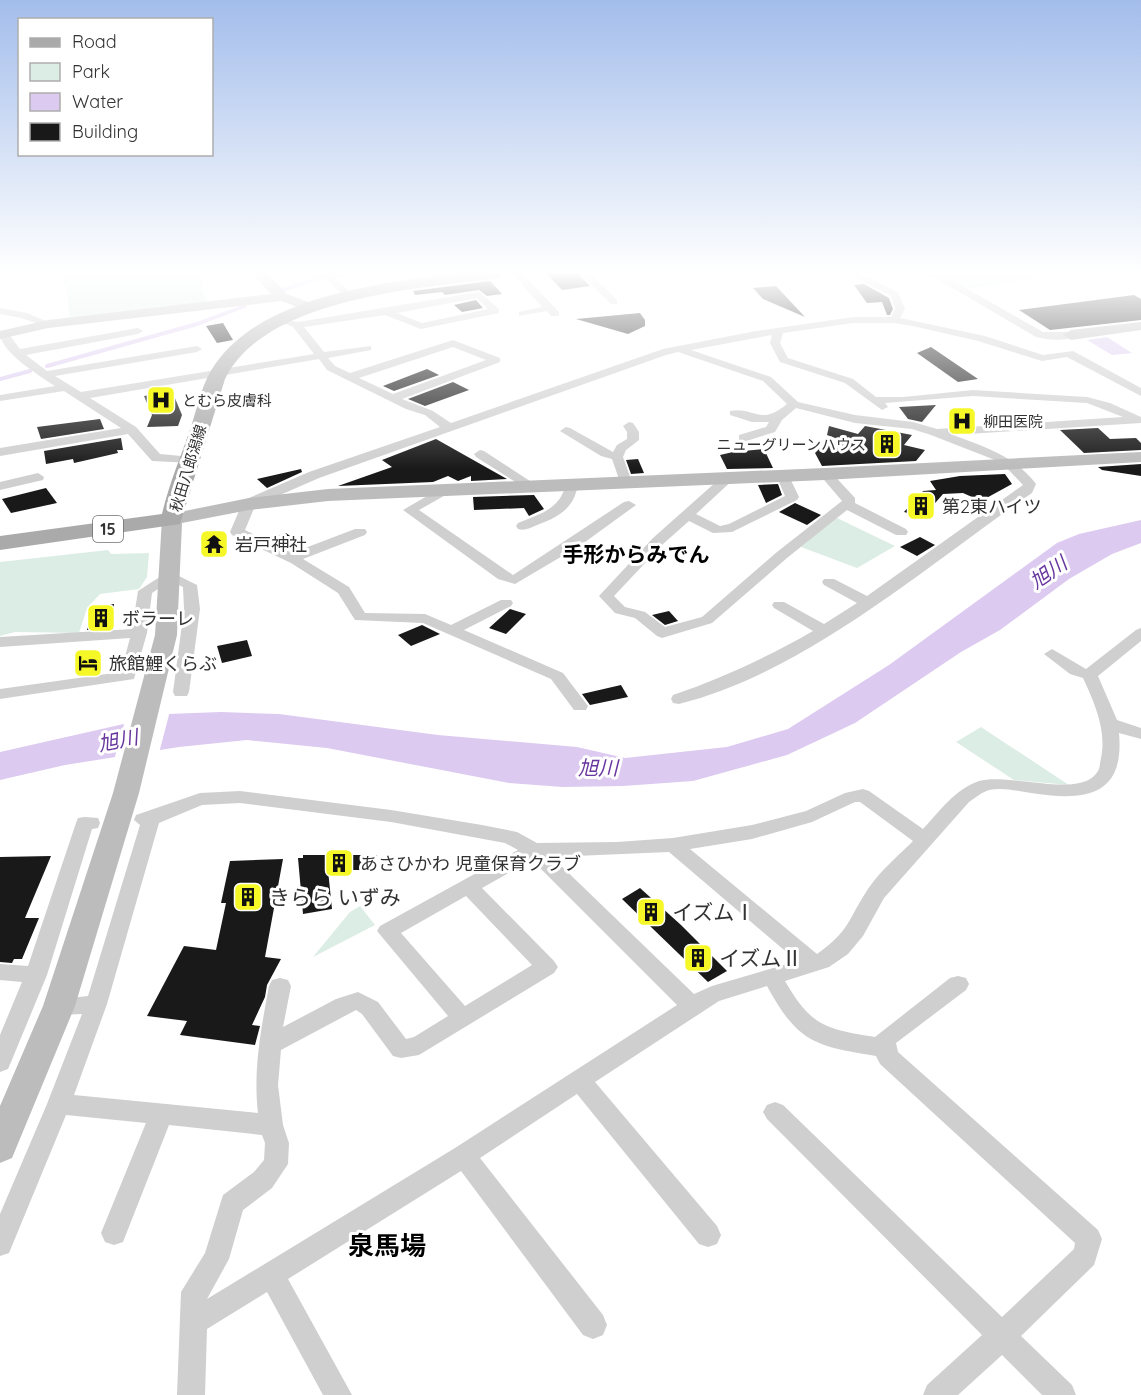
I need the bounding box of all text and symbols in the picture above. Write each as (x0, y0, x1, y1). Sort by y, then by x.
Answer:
legend (18, 18, 213, 156)
text: Road (72, 30, 117, 53)
text: Park (72, 60, 110, 83)
text: Water (72, 90, 123, 113)
text: Building (72, 120, 138, 143)
hospital icon: とむら皮膚科 (145, 384, 177, 416)
place label: とむら皮膚科 (182, 391, 272, 410)
hospital icon: 柳田医院 (946, 405, 978, 437)
place label: 柳田医院 (983, 412, 1043, 431)
street label: 秋田八郎潟線 (166, 422, 210, 514)
building icon: ニューグリーンハウス (871, 428, 903, 460)
place label: ニューグリーンハウス (717, 435, 866, 454)
building icon: 第2東ハイツ (905, 490, 937, 522)
place label: 第2東ハイツ (942, 495, 1042, 518)
road number: 15 (93, 516, 123, 542)
temple icon: 岩戸神社 (198, 528, 230, 560)
place label: 岩戸神社 (235, 533, 307, 556)
district label: 手形からみでん (563, 541, 710, 567)
water label: 旭川 (1024, 549, 1073, 594)
building icon: ボラーレ (85, 602, 117, 634)
place label: ボラーレ (122, 607, 194, 630)
hotel icon: 旅館鯉くらぶ (72, 647, 104, 679)
place label: 旅館鯉くらぶ (109, 652, 217, 675)
water label: 旭川 (96, 724, 142, 756)
water label: 旭川 (578, 755, 620, 780)
building icon: あさひかわ 児童保育クラブ (323, 847, 355, 879)
place label: あさひかわ 児童保育クラブ (360, 852, 581, 875)
building icon: きらら いずみ (232, 881, 264, 913)
place label: きらら いずみ (269, 884, 401, 910)
building icon: イズムⅠ (635, 896, 667, 928)
place label: イズムⅠ (672, 899, 755, 925)
building icon: イズムⅡ (682, 942, 714, 974)
place label: イズムⅡ (719, 945, 802, 971)
district label: 泉馬場 (348, 1229, 426, 1262)

